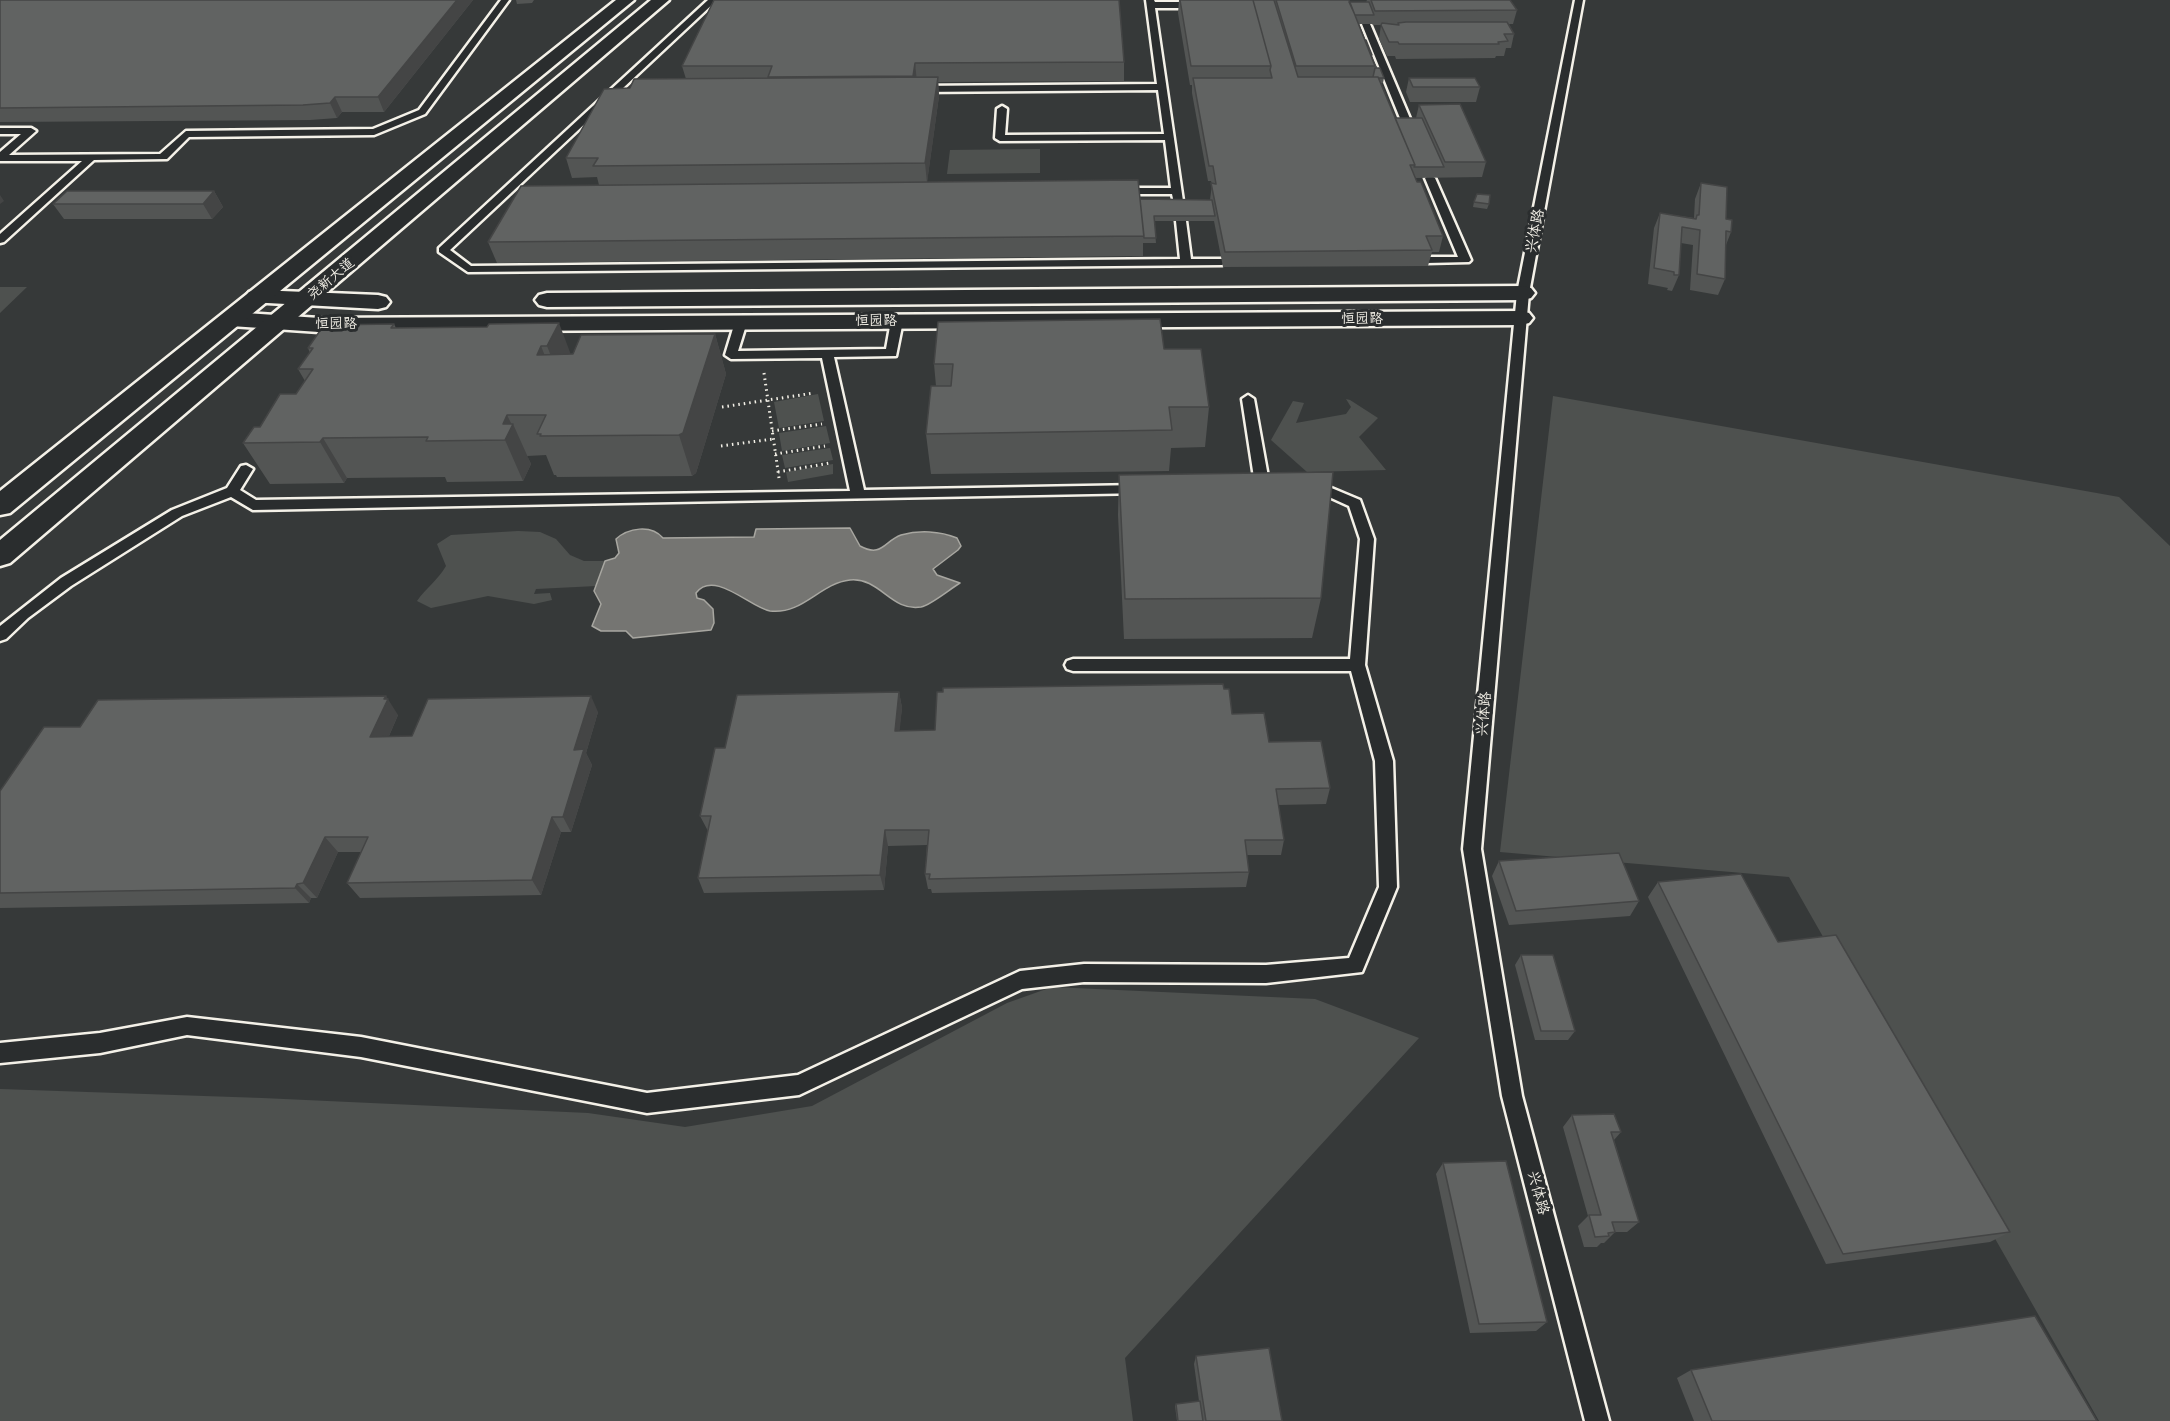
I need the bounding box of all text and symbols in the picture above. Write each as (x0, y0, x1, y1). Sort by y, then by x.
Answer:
street label: 兴体路 (1522, 207, 1548, 255)
street label: 尧新大道 (304, 255, 358, 303)
street label: 恒园路 (1341, 311, 1383, 327)
street label: 恒园路 (855, 313, 897, 329)
street label: 恒园路 (315, 316, 357, 332)
street label: 兴体路 (1473, 691, 1495, 737)
street label: 兴体路 (1523, 1169, 1553, 1217)

